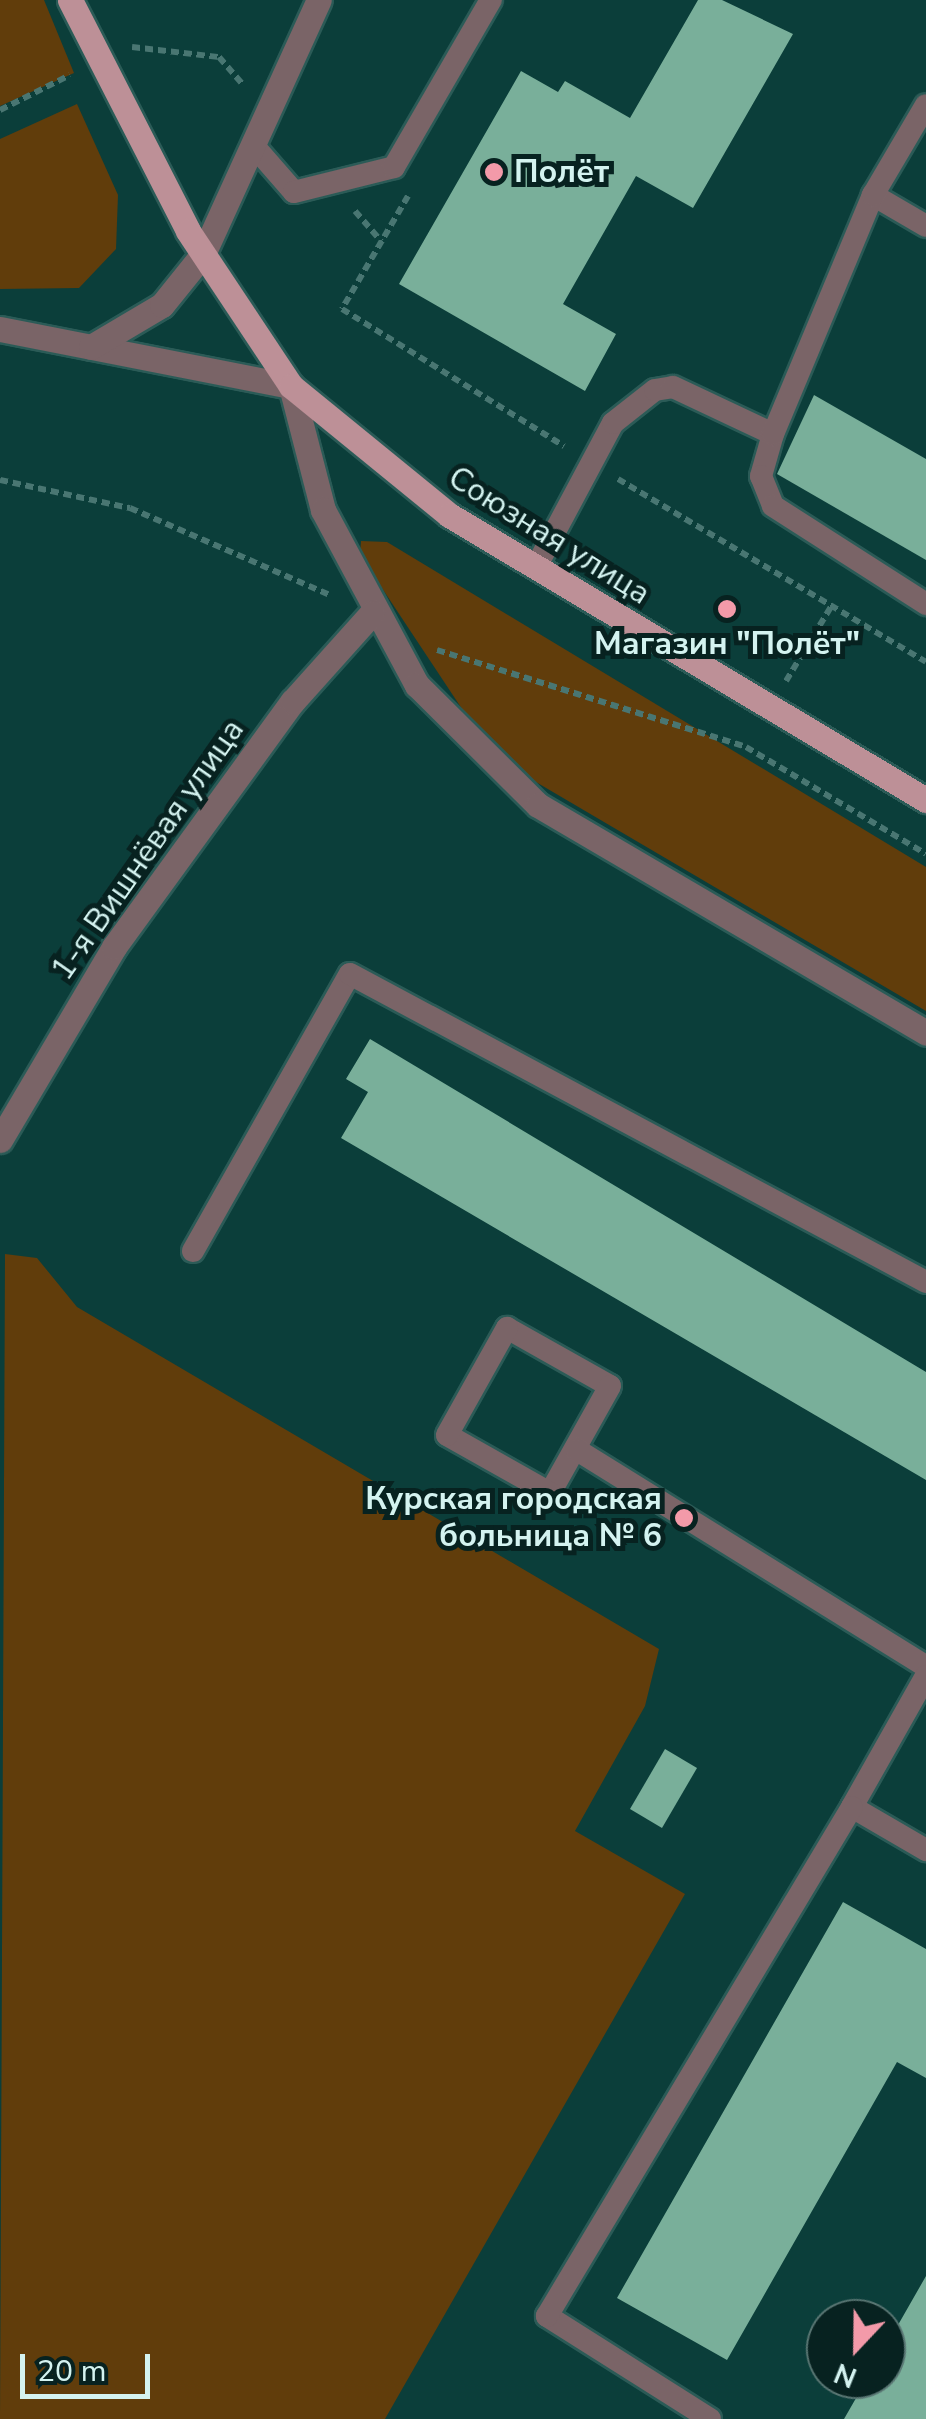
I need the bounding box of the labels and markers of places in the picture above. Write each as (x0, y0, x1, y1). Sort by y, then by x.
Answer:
place label: Полёт (514, 153, 609, 191)
marker: Полёт (483, 161, 505, 183)
marker: Магазин "Полёт" (716, 598, 738, 620)
place label: Магазин "Полёт" (594, 625, 860, 663)
place label: Курская городская больница № 6 (365, 1481, 662, 1556)
marker: Курская городская больница № 6 (671, 1505, 697, 1531)

